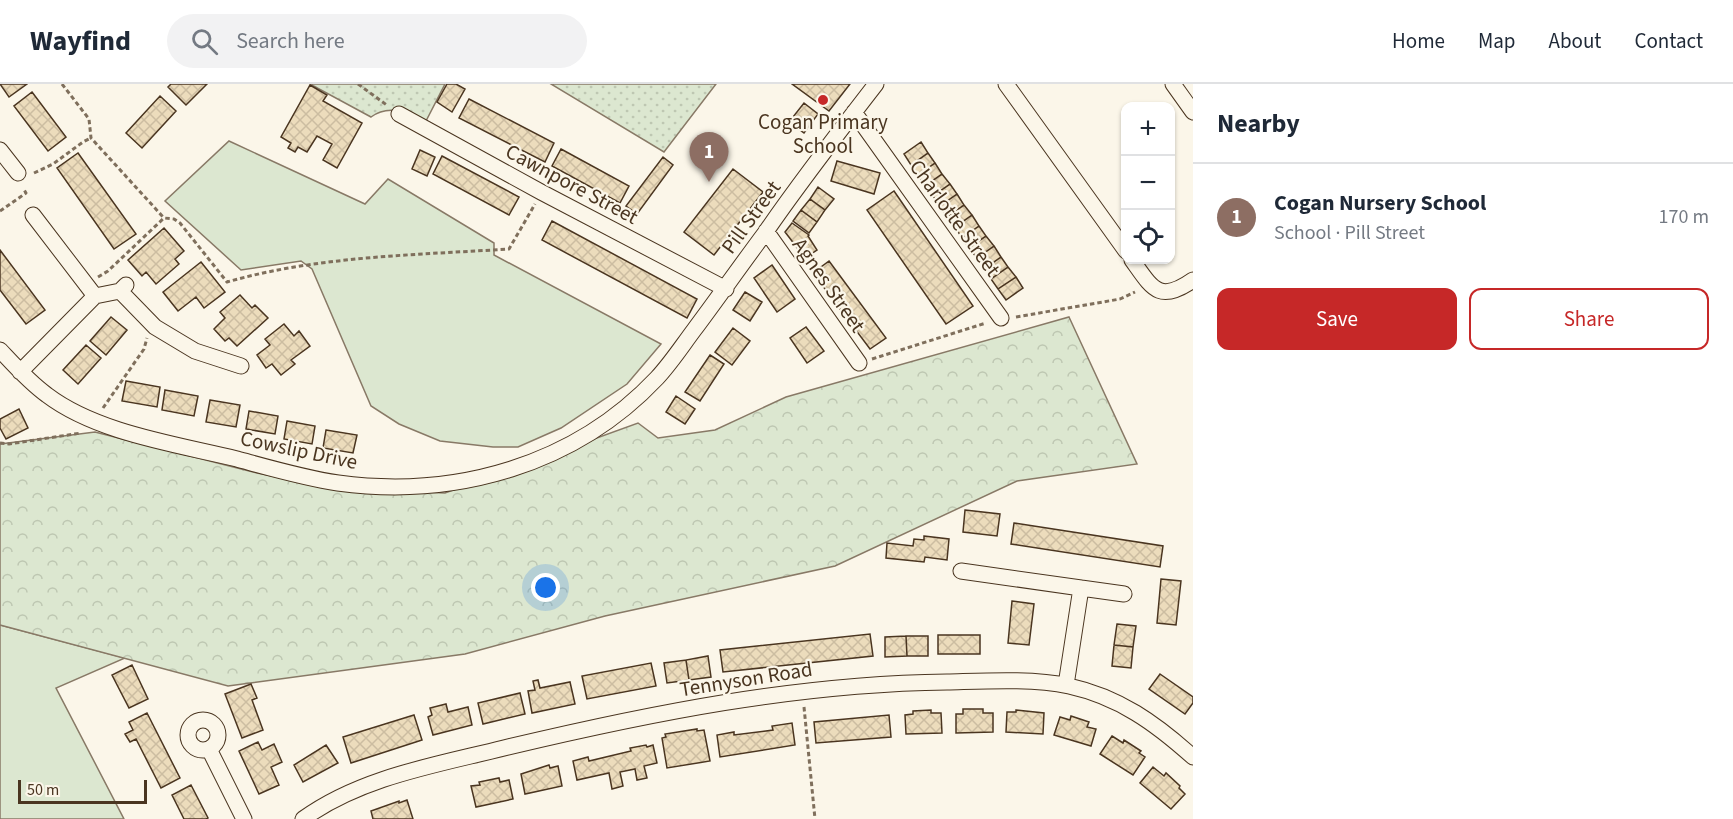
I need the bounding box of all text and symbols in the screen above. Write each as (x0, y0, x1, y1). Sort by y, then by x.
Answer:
search box (167, 14, 587, 68)
text: Wayfind (30, 21, 131, 61)
icon: search (188, 25, 221, 58)
text: Search here (236, 25, 345, 57)
text: Home (1392, 26, 1445, 56)
text: Map (1478, 26, 1516, 56)
text: About (1549, 26, 1601, 56)
text: Contact (1634, 26, 1703, 56)
marker: Cogan Primary School (816, 93, 830, 107)
map controls (1121, 102, 1175, 264)
button: + (1121, 102, 1175, 156)
text: Nearby (1217, 105, 1300, 142)
place label: Cogan Primary School (758, 107, 888, 161)
pin: 1 (690, 132, 728, 182)
street label: Cawnpore Street (500, 136, 644, 232)
street label: Charlotte Street (902, 153, 1008, 283)
button: − (1121, 156, 1175, 210)
street label: Pill Street (714, 174, 788, 260)
text: Cogan Nursery School (1274, 187, 1486, 219)
text: 1 (1231, 203, 1242, 231)
text: 170 m (1659, 203, 1709, 231)
button: locate (1121, 210, 1175, 264)
text: School · Pill Street (1274, 219, 1425, 247)
street label: Agnes Street (785, 232, 873, 338)
button: Save (1217, 288, 1457, 350)
button: Share (1469, 288, 1709, 350)
street label: Cowslip Drive (238, 423, 360, 477)
your location (531, 573, 560, 602)
street label: Tennyson Road (677, 654, 815, 704)
scale bar (18, 777, 147, 804)
text: 50 m (27, 779, 59, 801)

